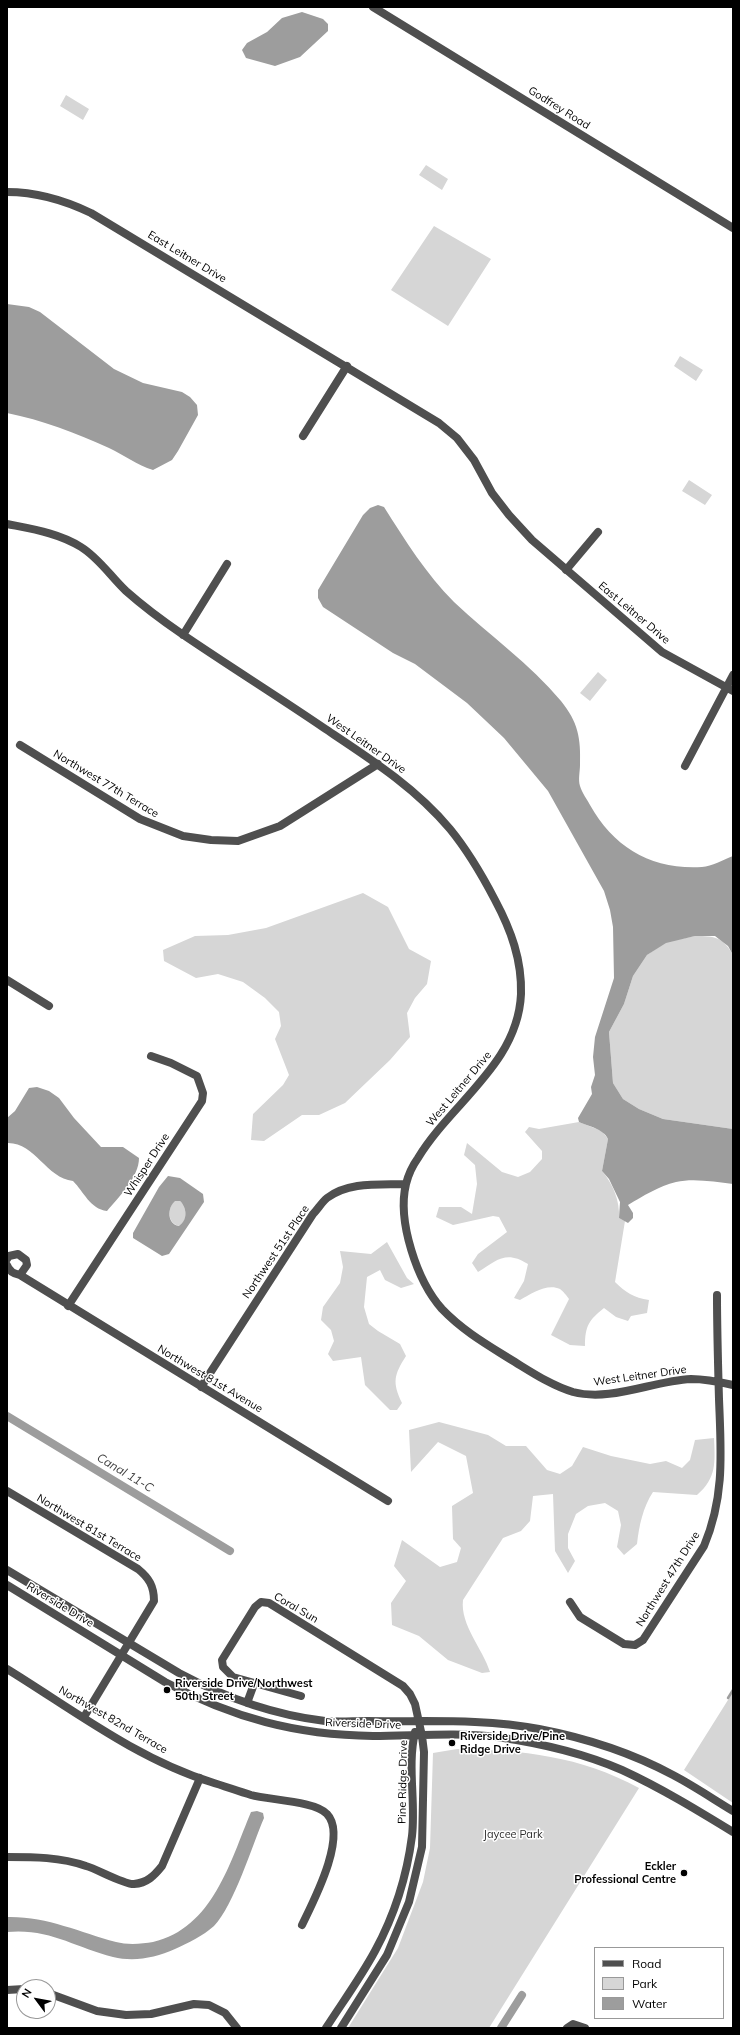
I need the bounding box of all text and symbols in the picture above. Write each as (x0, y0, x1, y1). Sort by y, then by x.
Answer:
street label: Godfrey Road (526, 84, 592, 132)
street label: East Leitner Drive (145, 228, 229, 286)
street label: East Leitner Drive (596, 579, 672, 647)
street label: West Leitner Drive (324, 712, 408, 776)
street label: Northwest 77th Terrace (51, 747, 161, 821)
street label: West Leitner Drive (424, 1049, 494, 1129)
street label: Whisper Drive (122, 1131, 172, 1199)
street label: Northwest 51st Place (240, 1203, 312, 1301)
street label: Northwest 81st Avenue (155, 1342, 265, 1416)
street label: West Leitner Drive (593, 1363, 687, 1389)
water label: Canal 11-C (94, 1451, 156, 1495)
street label: Northwest 81st Terrace (34, 1492, 144, 1564)
street label: Northwest 47th Drive (633, 1529, 703, 1629)
street label: Riverside Drive (24, 1580, 96, 1630)
street label: Coral Sun (271, 1590, 321, 1626)
place label: Riverside Drive/Northwest 50th Street (175, 1677, 313, 1703)
street label: Northwest 82nd Terrace (56, 1683, 170, 1757)
marker: Riverside Drive/Northwest 50th Street (162, 1685, 172, 1695)
street label: Riverside Drive (325, 1716, 401, 1732)
place label: Riverside Drive/Pine Ridge Drive (460, 1730, 565, 1756)
marker: Riverside Drive/Pine Ridge Drive (447, 1738, 457, 1748)
street label: Pine Ridge Drive (396, 1740, 410, 1824)
park label: Jaycee Park (483, 1828, 543, 1842)
place label: Eckler Professional Centre (574, 1860, 676, 1886)
marker: Eckler Professional Centre (679, 1868, 689, 1878)
legend (594, 1947, 724, 2019)
text: Road (632, 1956, 661, 1971)
text: Park (632, 1976, 657, 1991)
north arrow (16, 1979, 56, 2019)
text: N (19, 1986, 35, 2000)
text: Water (632, 1996, 667, 2011)

